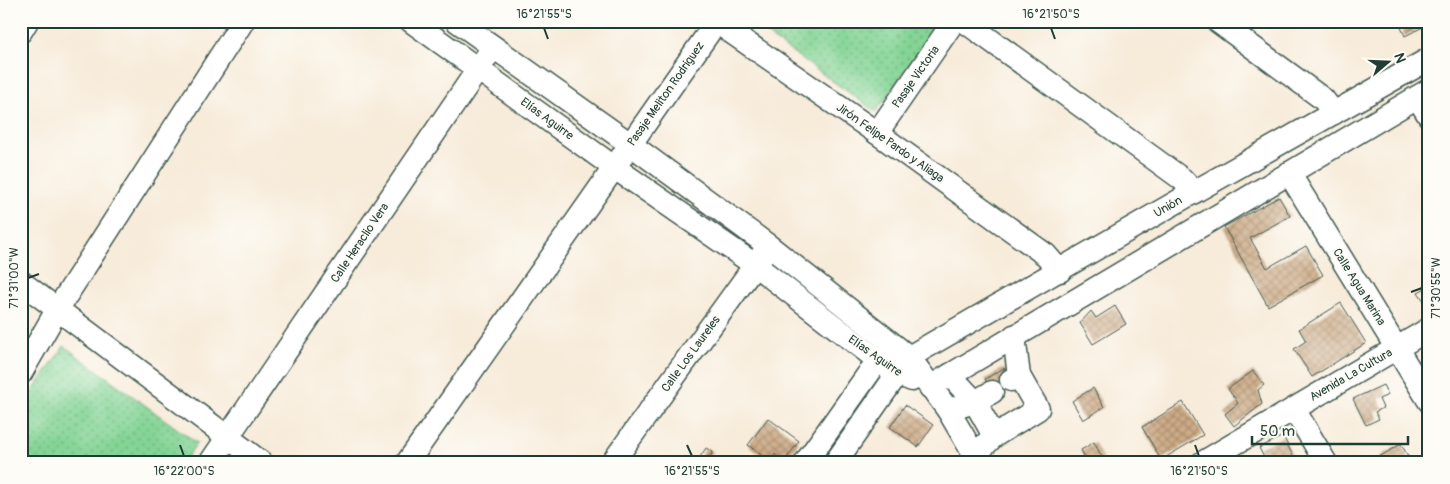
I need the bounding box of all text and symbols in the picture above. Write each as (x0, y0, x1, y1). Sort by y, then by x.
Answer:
text: 16°21'55"S (516, 7, 572, 22)
text: 16°21'50"S (1022, 7, 1080, 22)
north arrow (1362, 38, 1412, 88)
street label: Pasaje Meliton Rodriguez (624, 39, 708, 149)
street label: Pasaje Victoria (889, 43, 943, 111)
text: N (1390, 51, 1409, 65)
street label: Elías Aguirre (517, 95, 577, 143)
street label: Jirón Felipe Pardo y Aliaga (833, 100, 947, 186)
street label: Unión (1151, 193, 1185, 221)
street label: Calle Heraclio Vera (328, 200, 393, 286)
street label: Calle Agua Marina (1329, 246, 1389, 329)
text: 71°31'00"W (7, 247, 22, 309)
text: 71°30'55"W (1429, 257, 1444, 319)
street label: Calle Los Laureles (658, 312, 724, 395)
street label: Elías Aguirre (845, 332, 905, 380)
street label: Avenida La Cultura (1307, 345, 1395, 405)
scale bar (1252, 414, 1409, 446)
text: 50 m (1260, 422, 1295, 441)
text: 16°22'00"S (154, 464, 215, 479)
text: 16°21'55"S (664, 464, 720, 479)
text: 16°21'50"S (1170, 464, 1228, 479)

